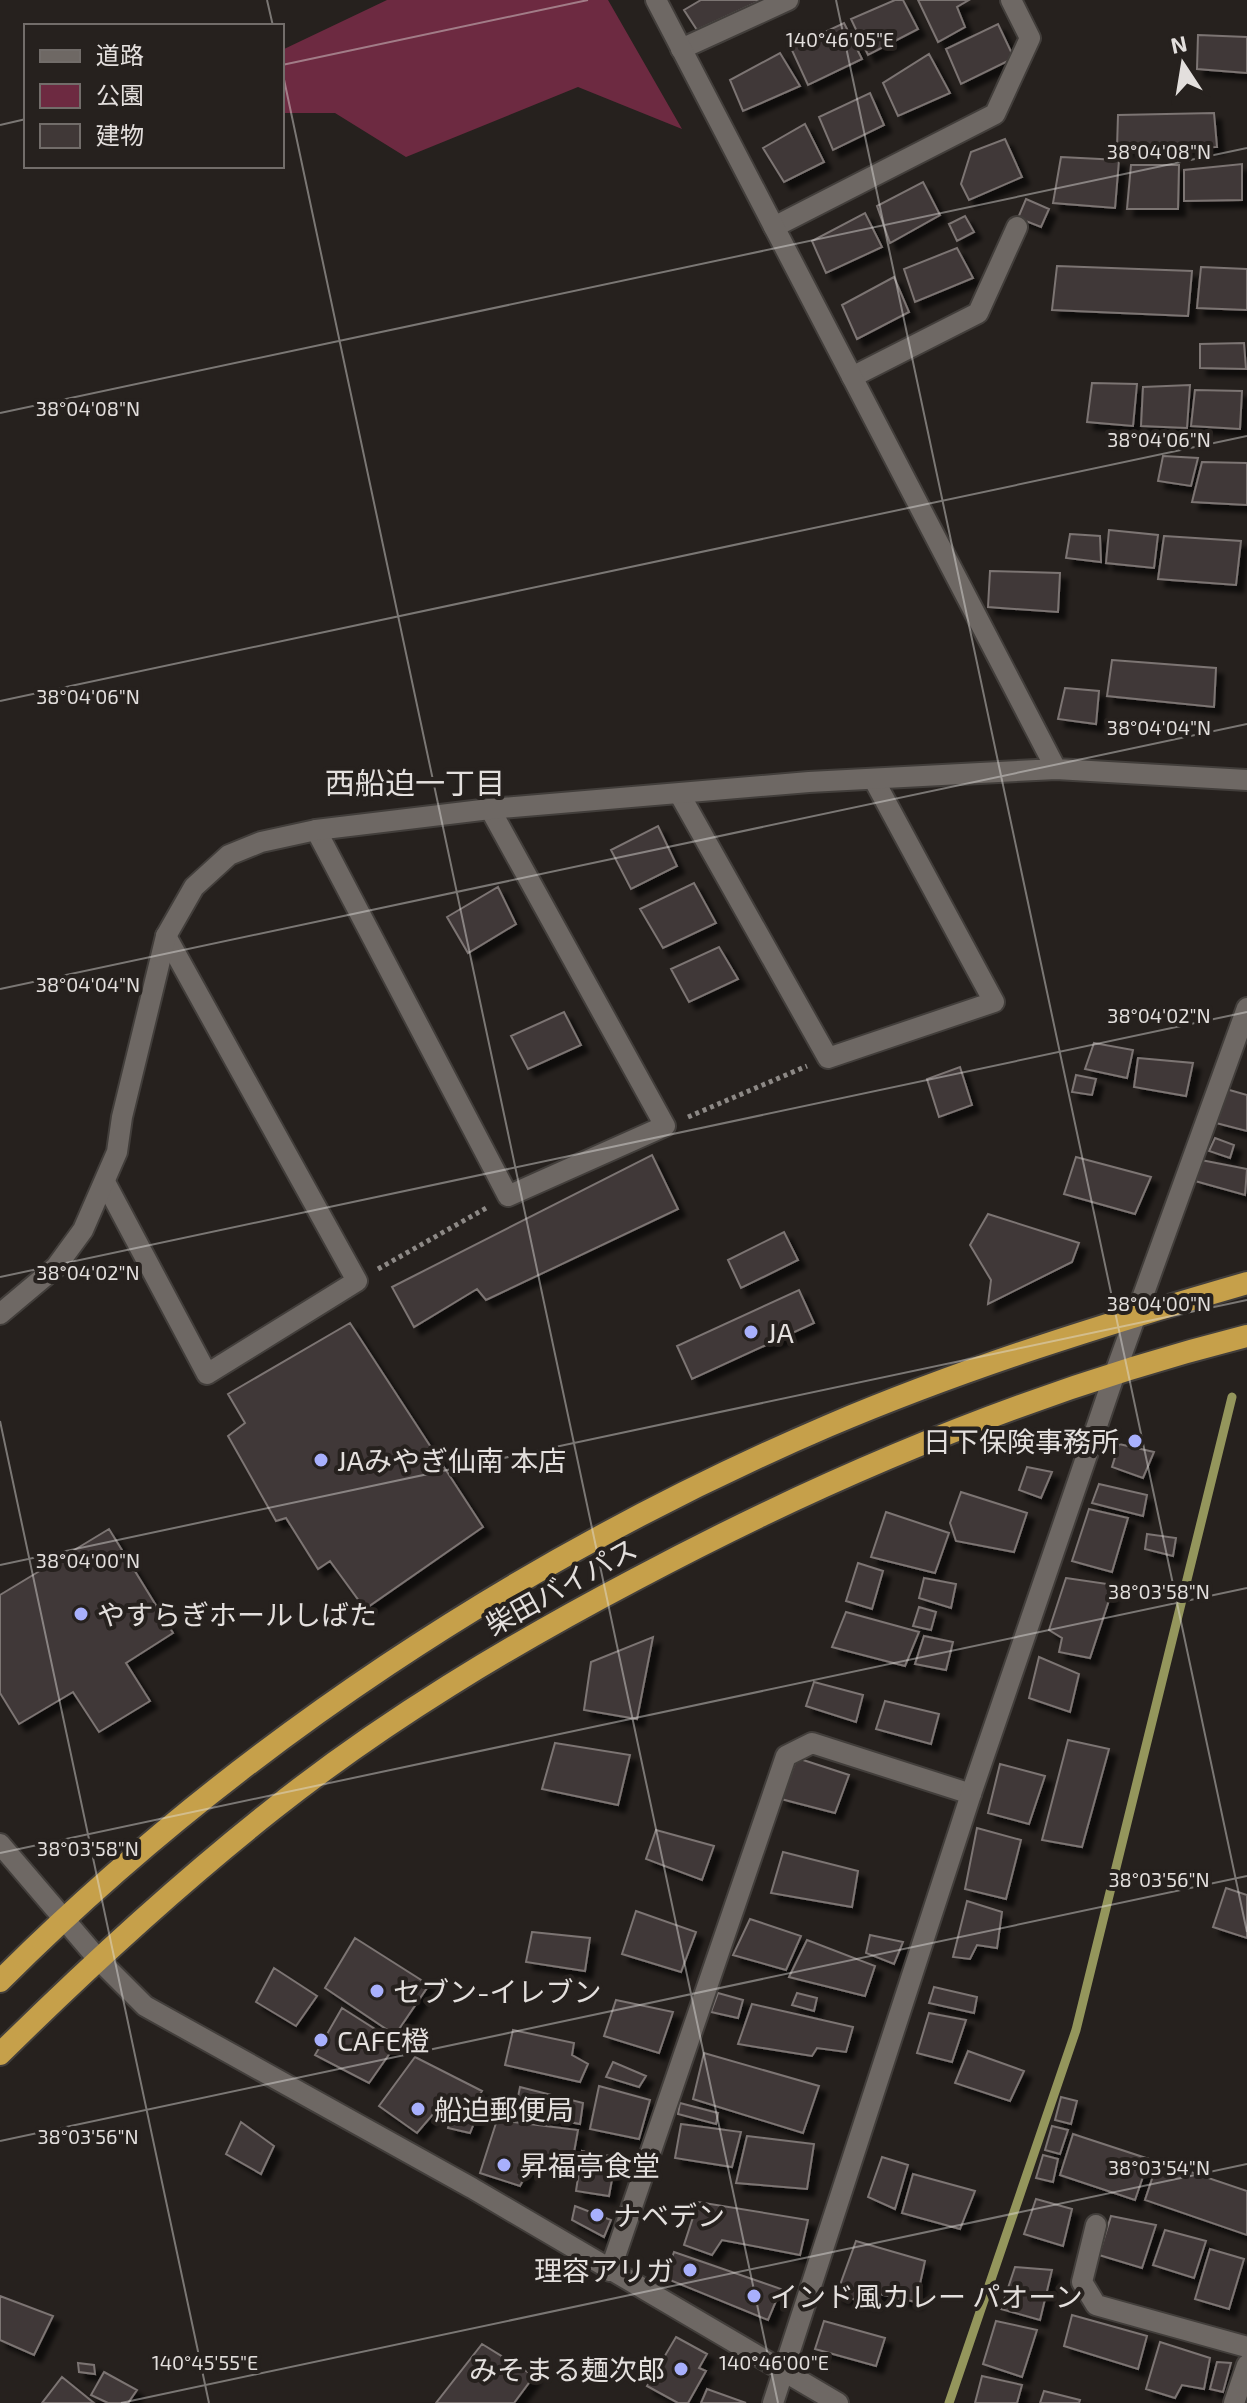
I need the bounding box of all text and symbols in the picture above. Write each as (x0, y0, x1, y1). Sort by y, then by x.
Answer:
legend (24, 24, 284, 168)
north arrow (1143, 24, 1223, 104)
text: 140°46'05"E (786, 27, 894, 51)
text: N (1168, 29, 1189, 58)
text: 道路 (96, 40, 144, 69)
text: 公園 (96, 80, 144, 109)
text: 建物 (96, 120, 144, 149)
text: 38°04'08"N (1107, 139, 1211, 163)
text: 38°04'08"N (36, 396, 140, 420)
text: 38°04'06"N (1107, 427, 1211, 451)
text: 38°04'06"N (36, 684, 140, 708)
text: 38°04'04"N (1107, 715, 1211, 739)
district label: 西船迫一丁目 (325, 764, 505, 800)
text: 38°04'04"N (36, 972, 140, 996)
text: 38°04'02"N (1107, 1003, 1211, 1027)
text: 38°04'02"N (36, 1260, 140, 1284)
text: 38°04'00"N (1107, 1291, 1211, 1315)
place label: JA (767, 1315, 795, 1349)
marker: JA (742, 1323, 760, 1341)
place label: 日下保険事務所 (923, 1424, 1119, 1458)
marker: 日下保険事務所 (1126, 1432, 1144, 1450)
place label: JAみやぎ仙南 本店 (337, 1443, 566, 1477)
marker: JAみやぎ仙南 本店 (312, 1451, 330, 1469)
street label: 柴田バイパス (480, 1531, 642, 1641)
text: 38°04'00"N (36, 1548, 140, 1572)
text: 38°03'58"N (1108, 1579, 1210, 1603)
place label: やすらぎホールしばた (97, 1597, 377, 1631)
marker: やすらぎホールしばた (72, 1605, 90, 1623)
text: 38°03'58"N (37, 1836, 139, 1860)
text: 38°03'56"N (1108, 1867, 1210, 1891)
place label: セブン-イレブン (393, 1974, 602, 2008)
marker: セブン-イレブン (368, 1982, 386, 2000)
place label: CAFE橙 (337, 2023, 429, 2057)
marker: CAFE橙 (312, 2031, 330, 2049)
place label: 船迫郵便局 (434, 2092, 574, 2126)
marker: 船迫郵便局 (409, 2100, 427, 2118)
text: 38°03'56"N (37, 2124, 139, 2148)
place label: 昇福亭食堂 (520, 2148, 660, 2182)
text: 38°03'54"N (1108, 2155, 1210, 2179)
marker: 昇福亭食堂 (495, 2156, 513, 2174)
place label: ナベデン (613, 2198, 725, 2232)
marker: ナベデン (588, 2206, 606, 2224)
place label: 理容アリガ (534, 2253, 674, 2287)
marker: 理容アリガ (681, 2261, 699, 2279)
place label: インド風カレー パオーン (770, 2279, 1083, 2313)
marker: インド風カレー パオーン (745, 2287, 763, 2305)
text: 140°45'55"E (152, 2350, 258, 2374)
text: 140°46'00"E (719, 2350, 829, 2374)
place label: みそまる麺次郎 (469, 2352, 665, 2386)
marker: みそまる麺次郎 (672, 2360, 690, 2378)

